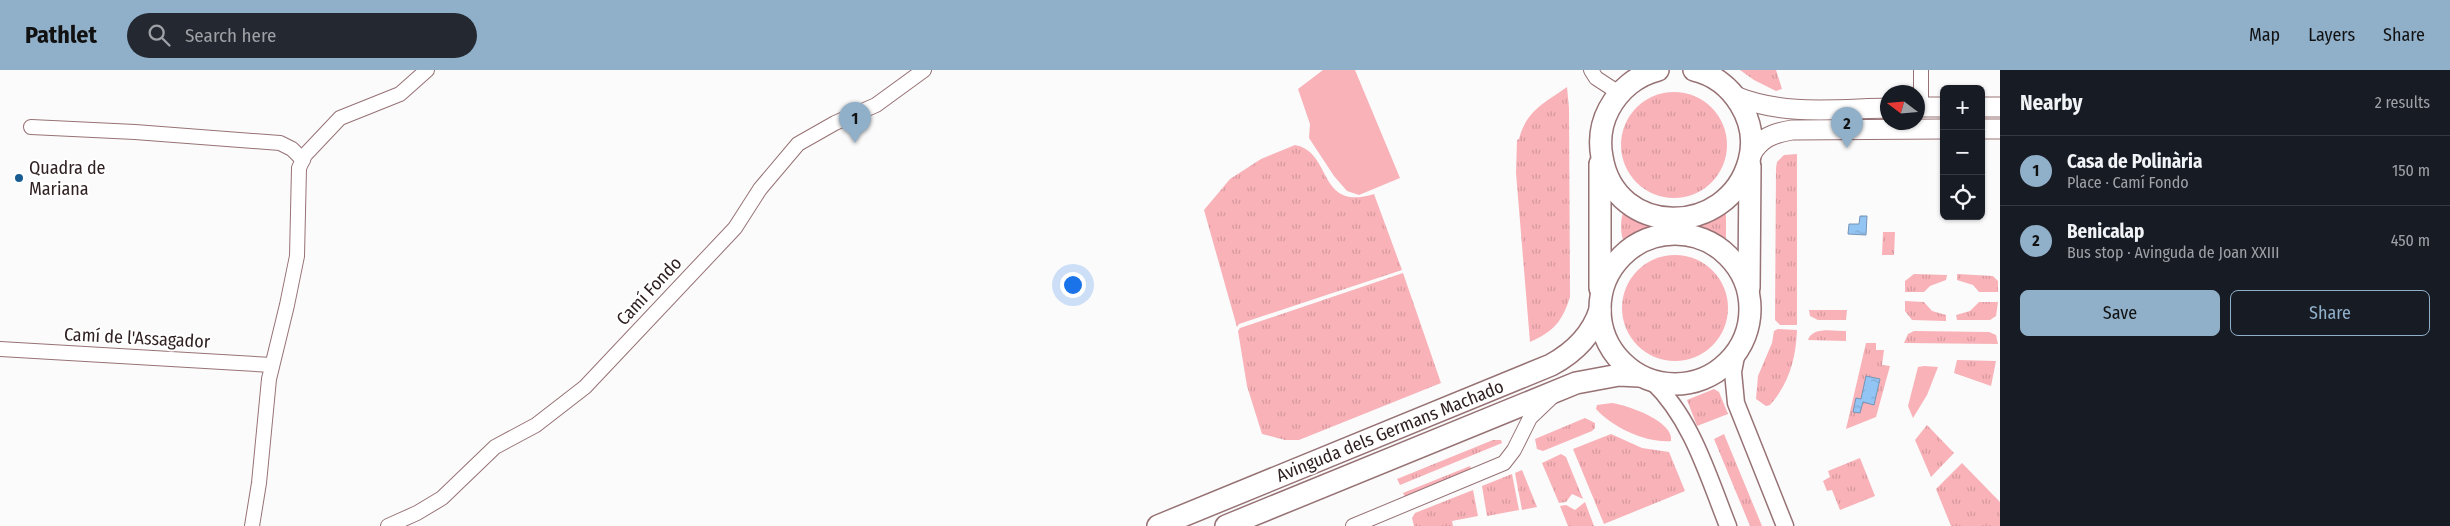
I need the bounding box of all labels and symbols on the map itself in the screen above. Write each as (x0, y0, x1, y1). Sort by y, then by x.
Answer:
north arrow (1880, 85, 1925, 130)
pin: 1 (839, 102, 871, 143)
pin: 2 (1831, 107, 1863, 148)
place label: Quadra de Mariana (29, 157, 106, 200)
marker: Quadra de Mariana (13, 172, 25, 184)
street label: Camí Fondo (612, 252, 686, 330)
your location (1060, 272, 1086, 298)
street label: Camí de l'Assagador (63, 323, 211, 353)
street label: Avinguda dels Germans Machado (1273, 375, 1507, 487)

